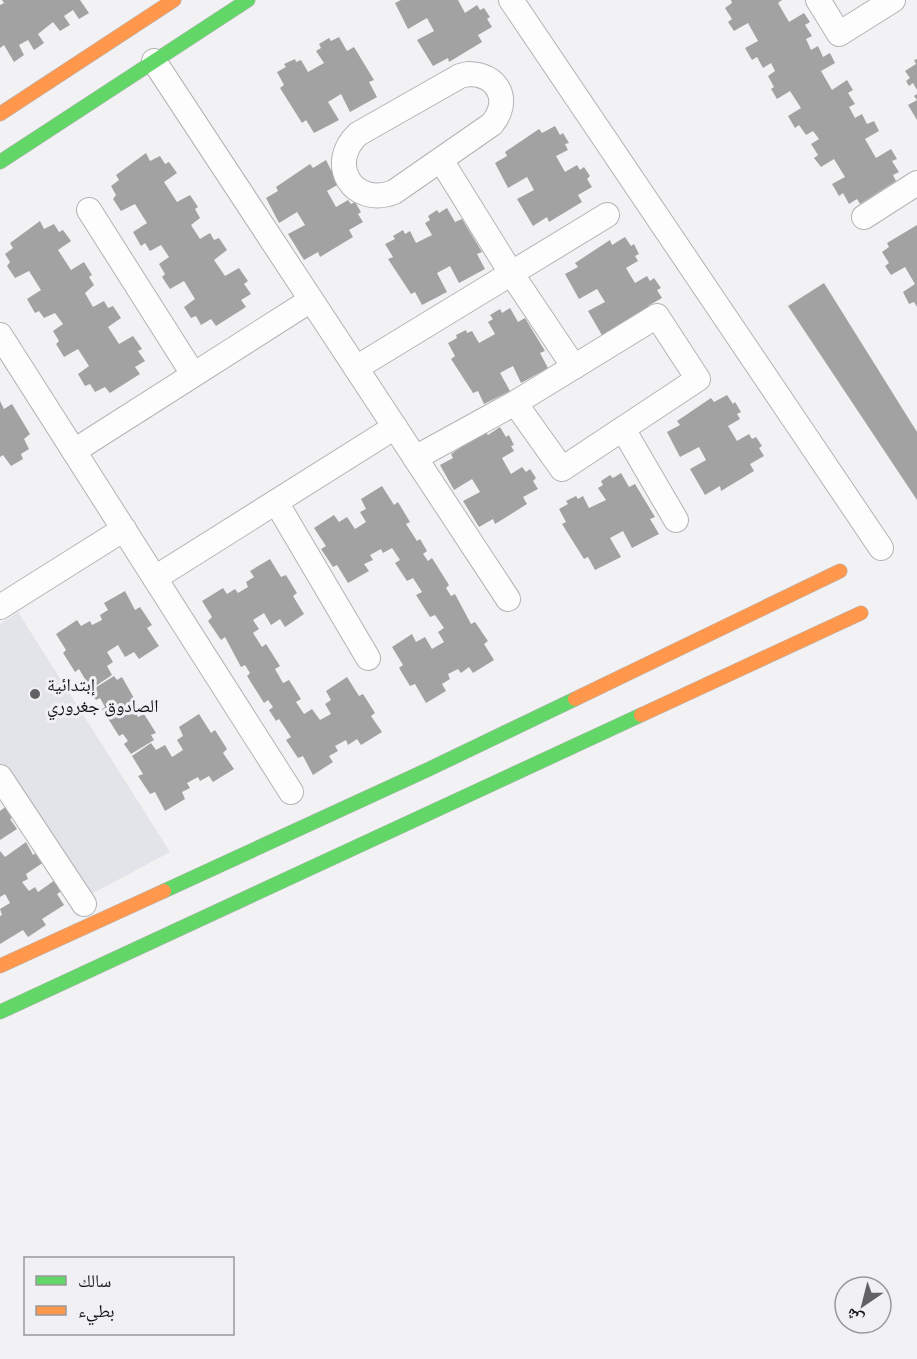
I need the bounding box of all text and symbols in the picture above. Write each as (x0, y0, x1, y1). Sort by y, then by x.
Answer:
place label: إبتدائية الصادوق جغروري (47, 674, 158, 720)
marker: إبتدائية الصادوق جغروري (28, 687, 42, 701)
legend (24, 1257, 234, 1335)
text: سالك (78, 1270, 111, 1291)
north arrow (833, 1275, 893, 1335)
text: بطيء (78, 1300, 115, 1326)
text: ش (842, 1304, 867, 1330)

